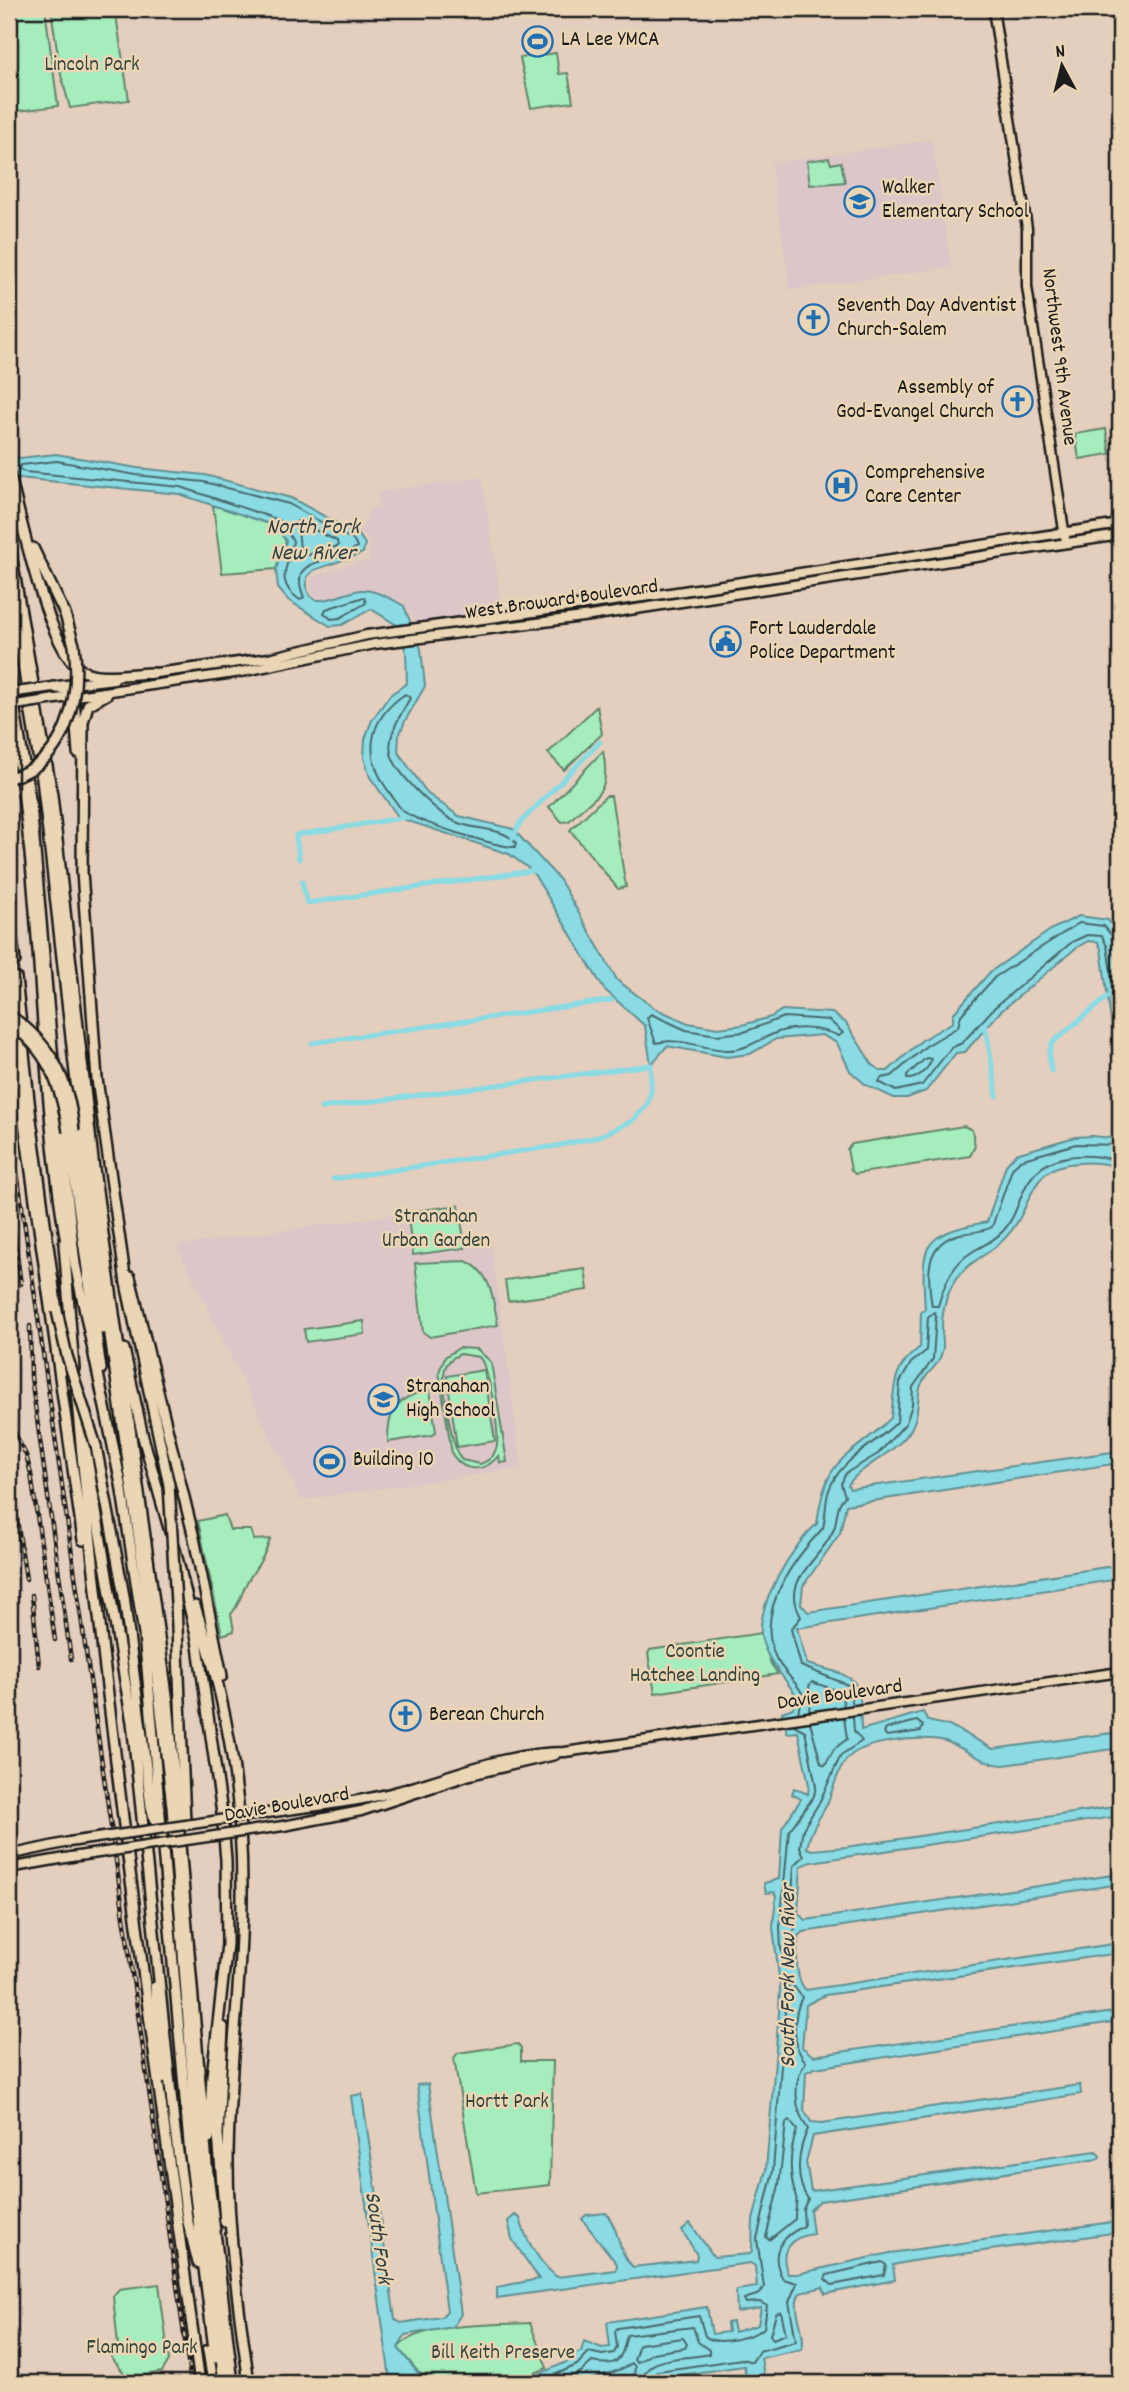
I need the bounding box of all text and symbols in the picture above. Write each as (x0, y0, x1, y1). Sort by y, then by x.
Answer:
sports icon: LA Lee YMCA (521, 24, 555, 58)
place label: LA Lee YMCA (561, 26, 660, 56)
north arrow (1028, 32, 1098, 102)
text: N (1054, 39, 1067, 67)
park label: Lincoln Park (44, 51, 140, 81)
place label: Walker Elementary School (882, 174, 1029, 228)
school or university icon: Walker Elementary School (842, 184, 876, 218)
street label: Northwest 9th Avenue (1032, 267, 1084, 447)
place label: Seventh Day Adventist Church-Salem (837, 292, 1017, 346)
church icon: Seventh Day Adventist Church-Salem (797, 302, 831, 336)
place label: Assembly of God-Evangel Church (836, 374, 995, 428)
church icon: Assembly of God-Evangel Church (1000, 384, 1034, 418)
place label: Comprehensive Care Center (865, 459, 985, 513)
hospital icon: Comprehensive Care Center (825, 469, 859, 503)
water label: North Fork New River (267, 512, 362, 571)
street label: West Broward Boulevard (464, 573, 660, 629)
place label: Fort Lauderdale Police Department (749, 615, 896, 669)
public building icon: Fort Lauderdale Police Department (709, 625, 743, 659)
park label: Stranahan Urban Garden (382, 1203, 490, 1257)
place label: Stranahan High School (406, 1373, 495, 1427)
school or university icon: Stranahan High School (366, 1383, 400, 1417)
sports icon: Building 10 (313, 1444, 347, 1478)
place label: Building 10 (353, 1446, 434, 1476)
park label: Coontie Hatchee Landing (630, 1638, 760, 1692)
street label: Davie Boulevard (775, 1672, 905, 1720)
church icon: Berean Church (389, 1699, 423, 1733)
place label: Berean Church (429, 1701, 544, 1731)
street label: Davie Boulevard (222, 1780, 352, 1832)
water label: South Fork New River (773, 1882, 806, 2068)
park label: Hortt Park (465, 2088, 549, 2118)
water label: South Fork (354, 2190, 400, 2289)
park label: Flamingo Park (86, 2334, 198, 2364)
park label: Bill Keith Preserve (431, 2339, 575, 2369)

